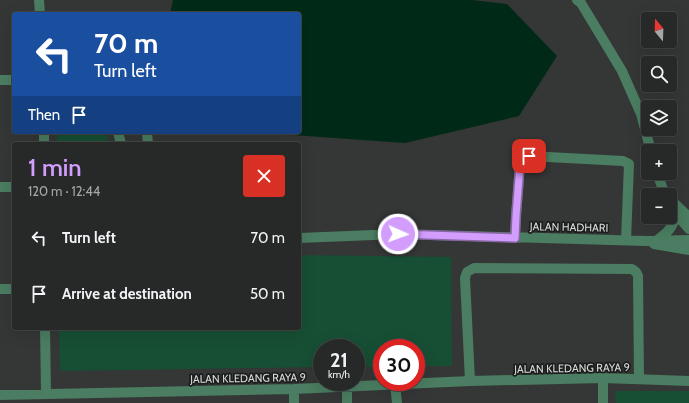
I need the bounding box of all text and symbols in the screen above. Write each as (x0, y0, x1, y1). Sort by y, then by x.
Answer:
north arrow (641, 12, 677, 48)
map controls (641, 12, 677, 224)
text: 70 m (94, 26, 158, 60)
icon: left (28, 28, 80, 80)
button: search (641, 56, 677, 92)
text: Turn left (94, 60, 157, 82)
button: layers (641, 100, 677, 136)
icon: arrive (68, 104, 90, 126)
text: Then (28, 106, 60, 124)
pin (512, 139, 546, 173)
button: + (641, 144, 677, 180)
icon: arrive (518, 145, 540, 167)
text: 1 min (28, 153, 82, 182)
button: close (243, 155, 285, 197)
text: 120 m · 12:44 (28, 183, 100, 199)
button: − (641, 188, 677, 224)
position arrow (377, 213, 419, 255)
street label: JALAN HADHARI (529, 219, 608, 235)
icon: left (28, 227, 50, 249)
text: Turn left (62, 229, 116, 247)
text: 70 m (251, 229, 285, 247)
icon: arrive (28, 283, 50, 305)
text: Arrive at destination (62, 285, 192, 303)
text: 50 m (250, 285, 285, 303)
speed limit sign: 30 (373, 339, 425, 391)
text: 21 (330, 348, 348, 372)
street label: JALAN KLEDANG RAYA 9 (513, 360, 630, 376)
text: km/h (328, 368, 350, 381)
street label: JALAN KLEDANG RAYA 9 (189, 370, 306, 386)

